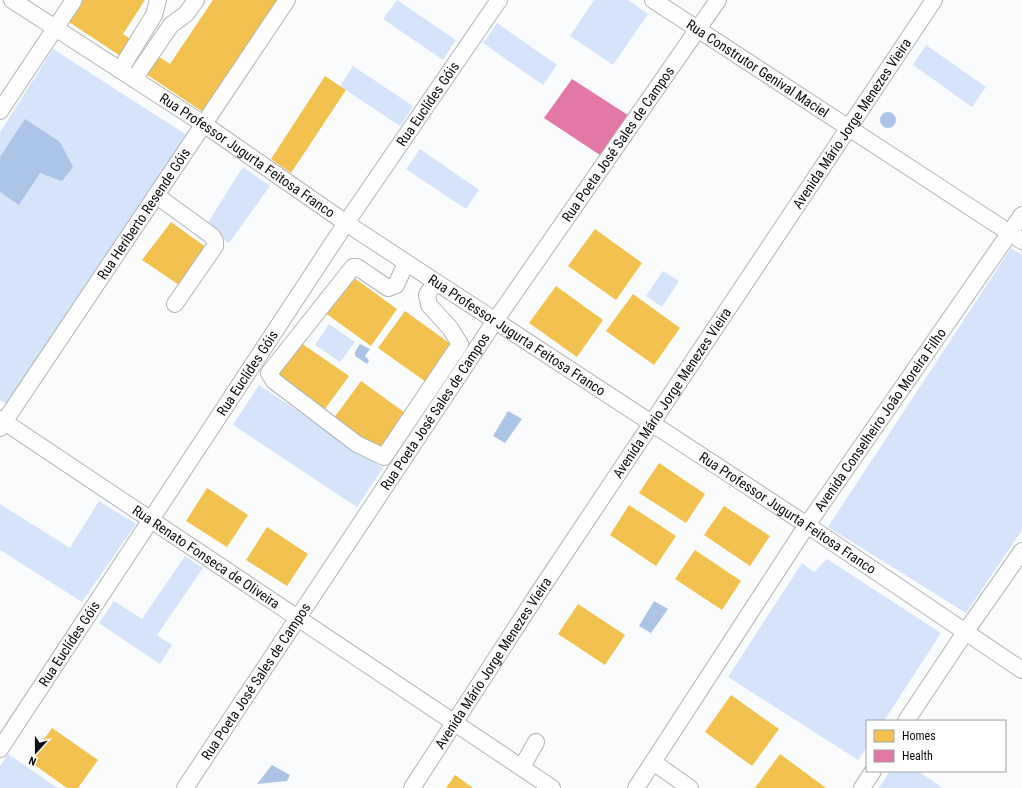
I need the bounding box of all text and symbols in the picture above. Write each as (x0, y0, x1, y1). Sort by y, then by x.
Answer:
street label: Rua Construtor Genival Maciel (684, 16, 832, 121)
street label: Avenida Mário Jorge Menezes Vieira (789, 35, 914, 211)
street label: Rua Euclídes Góis (393, 59, 462, 149)
street label: Rua Poeta José Sales de Campos (559, 63, 677, 225)
street label: Rua Professor Jugurta Feitosa Franco (157, 90, 338, 221)
street label: Rua Heriberto Resende Góis (94, 145, 193, 282)
street label: Rua Professor Jugurta Feitosa Franco (425, 271, 609, 399)
street label: Avenida Mário Jorge Menezes Vieira (609, 305, 734, 481)
street label: Avenida Conselheiro João Moreira Filho (811, 325, 949, 514)
street label: Rua Euclídes Góis (213, 327, 281, 419)
street label: Rua Poeta José Sales de Campos (377, 330, 493, 493)
street label: Rua Professor Jugurta Feitosa Franco (696, 449, 879, 577)
street label: Rua Renato Fonseca de Oliveira (130, 502, 283, 612)
street label: Avenida Mário Jorge Menezes Vieira (432, 574, 555, 752)
street label: Rua Euclídes Góis (35, 598, 103, 689)
street label: Rua Poeta José Sales de Campos (198, 600, 314, 763)
legend (866, 720, 1006, 772)
text: Homes (902, 729, 936, 743)
north arrow (16, 732, 56, 772)
text: Health (902, 749, 933, 763)
text: N (27, 754, 38, 768)

